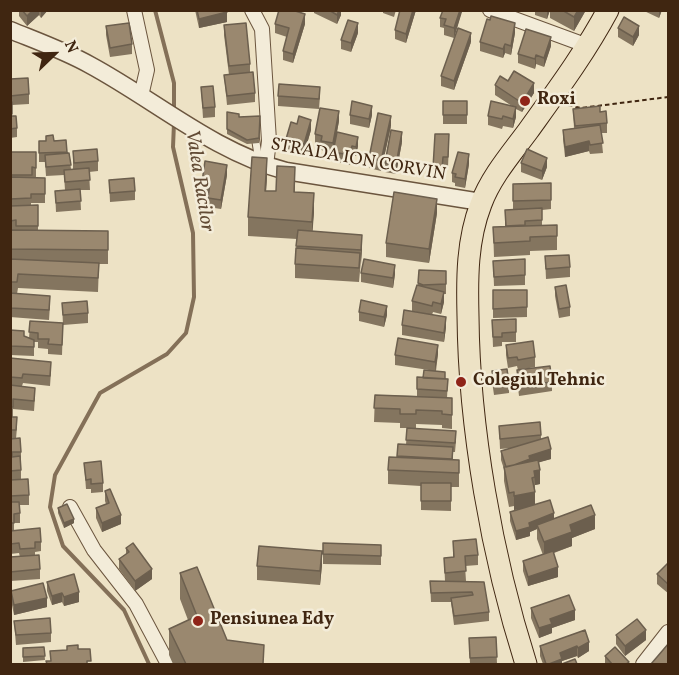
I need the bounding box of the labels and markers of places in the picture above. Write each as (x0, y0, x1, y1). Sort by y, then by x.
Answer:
place label: Roxi (537, 90, 576, 112)
marker: Roxi (518, 94, 532, 108)
place label: Colegiul Tehnic (473, 371, 605, 393)
marker: Colegiul Tehnic (454, 375, 468, 389)
place label: Pensiunea Edy (210, 610, 334, 632)
marker: Pensiunea Edy (191, 614, 205, 628)

